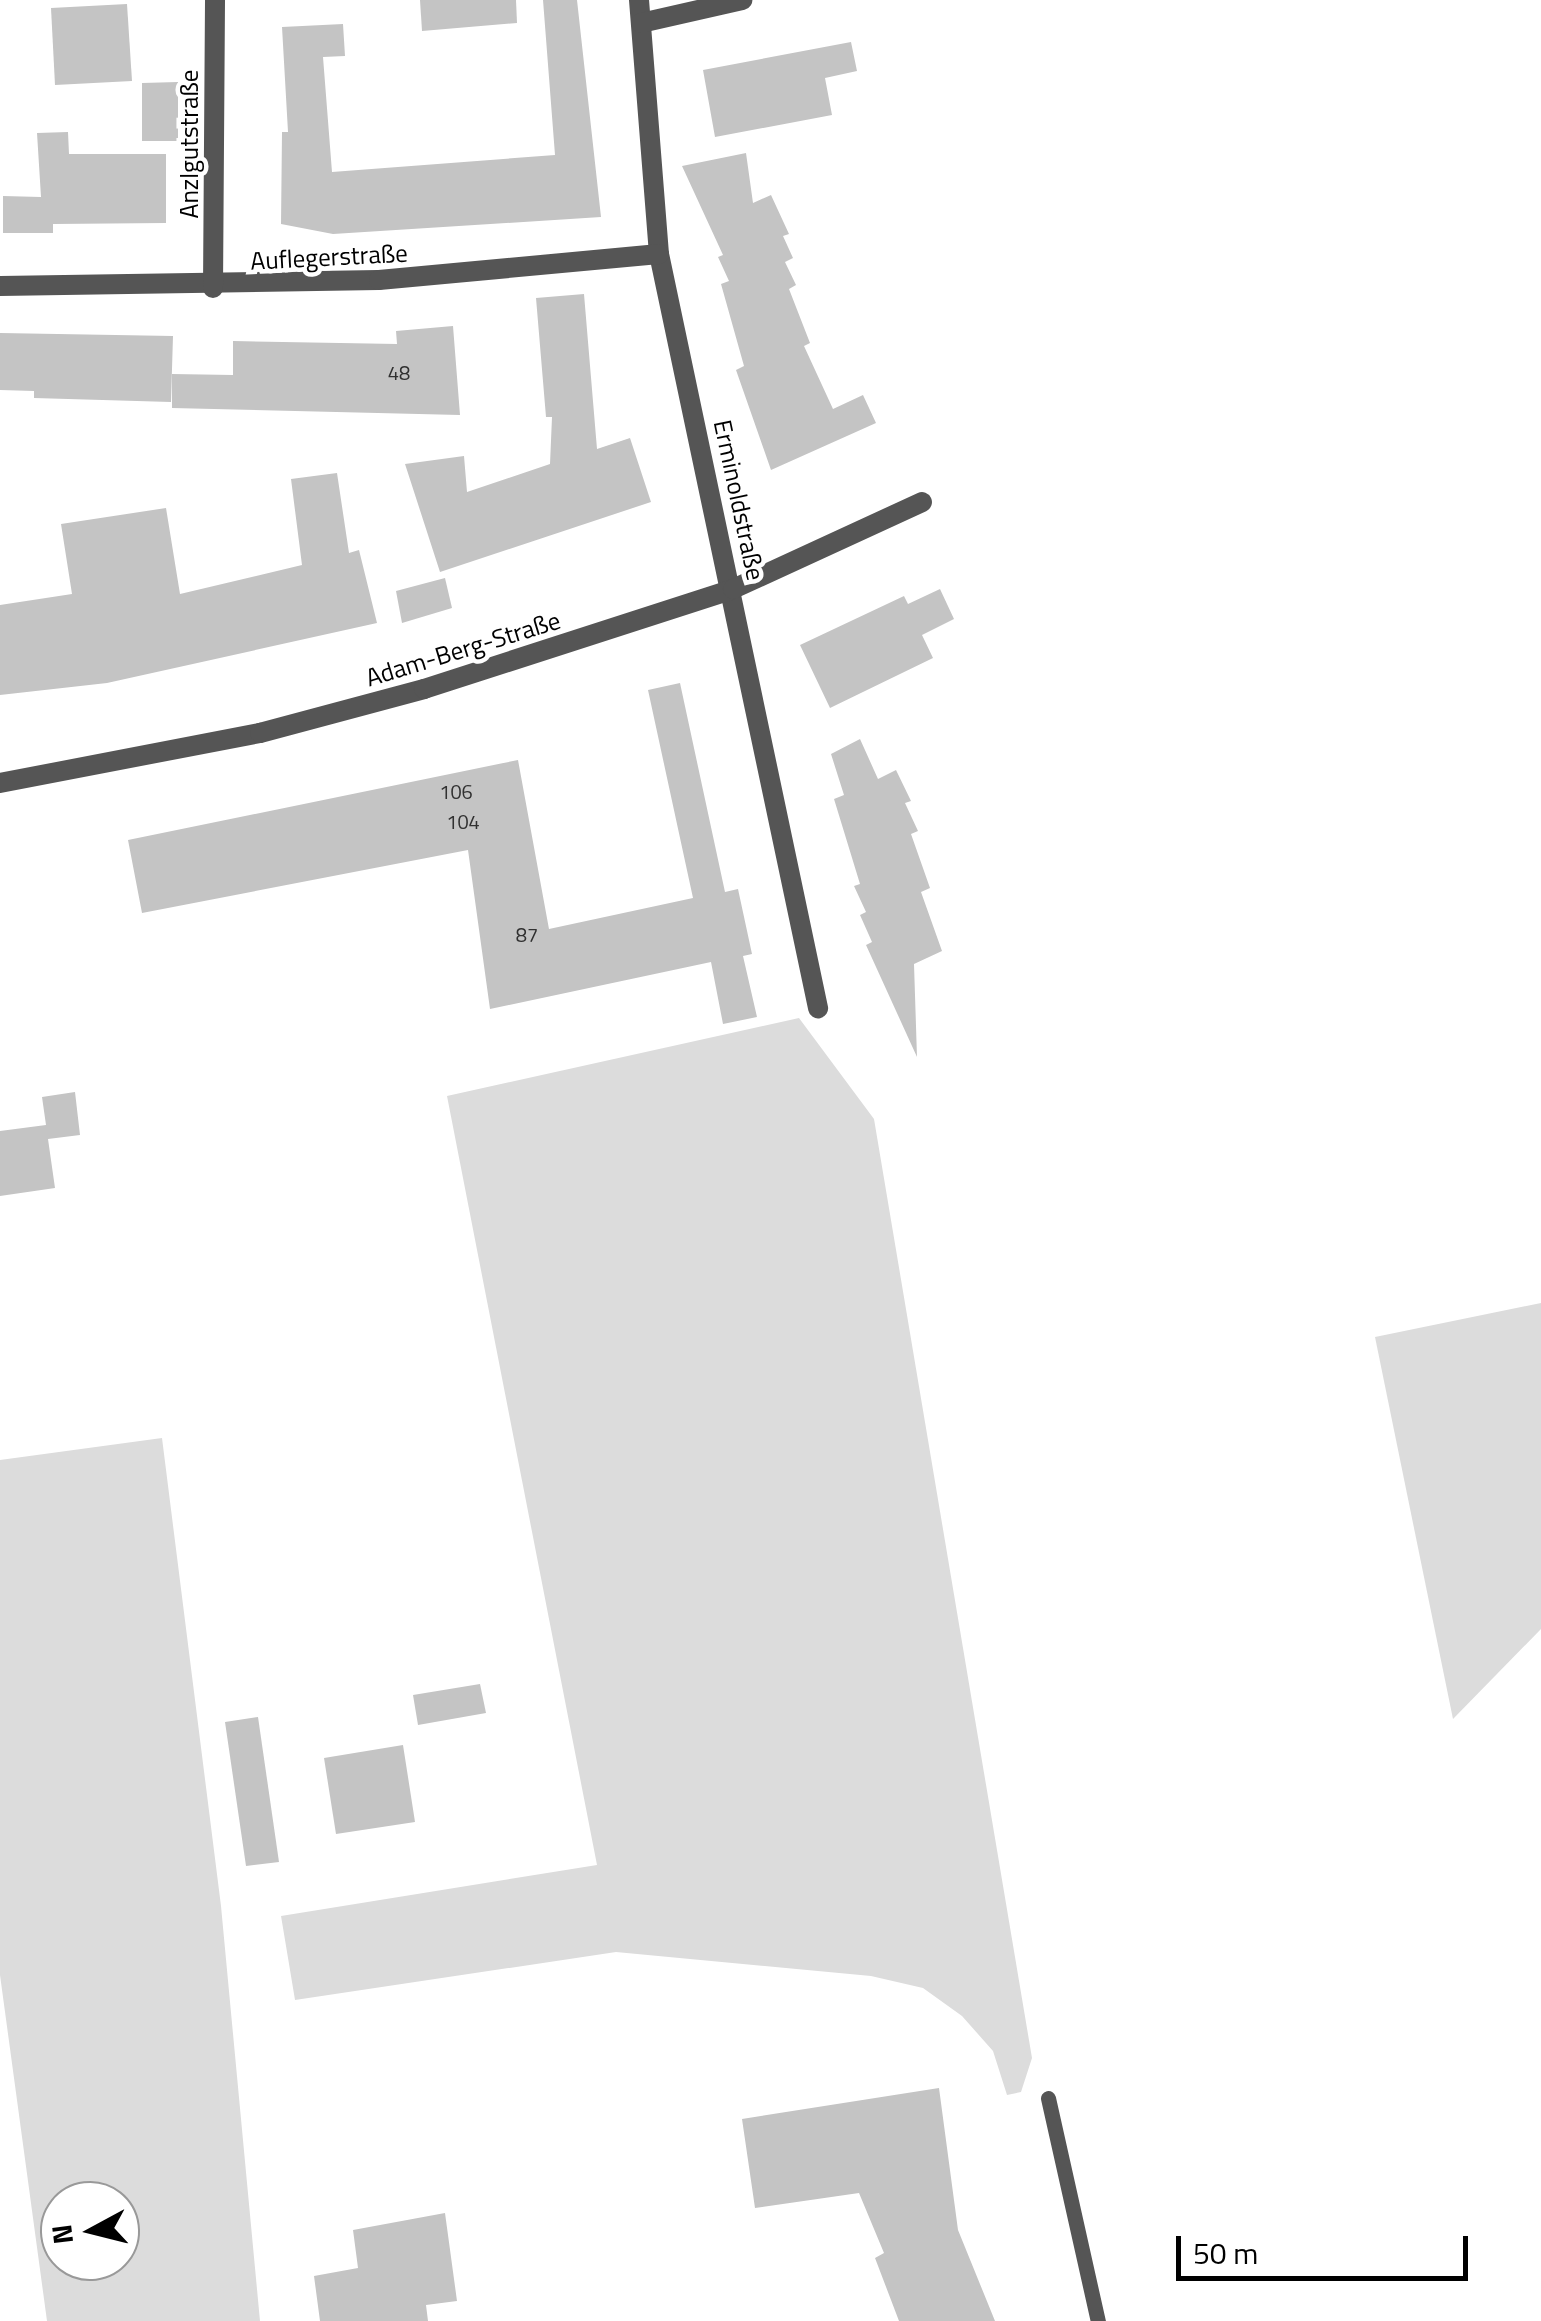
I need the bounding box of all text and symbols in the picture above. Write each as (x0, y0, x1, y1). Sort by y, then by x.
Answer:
street label: Anzlgutstraße (174, 70, 204, 218)
street label: Auflegerstraße (250, 238, 408, 276)
house number: 48 (388, 360, 410, 384)
street label: Erminoldstraße (707, 417, 771, 583)
street label: Adam-Berg-Straße (362, 605, 564, 693)
house number: 106 (439, 779, 473, 803)
house number: 104 (446, 809, 480, 833)
house number: 87 (516, 922, 538, 946)
north arrow (40, 2181, 140, 2281)
scale bar (1181, 2216, 1474, 2278)
text: N (39, 2222, 84, 2247)
text: 50 m (1193, 2230, 1258, 2276)

